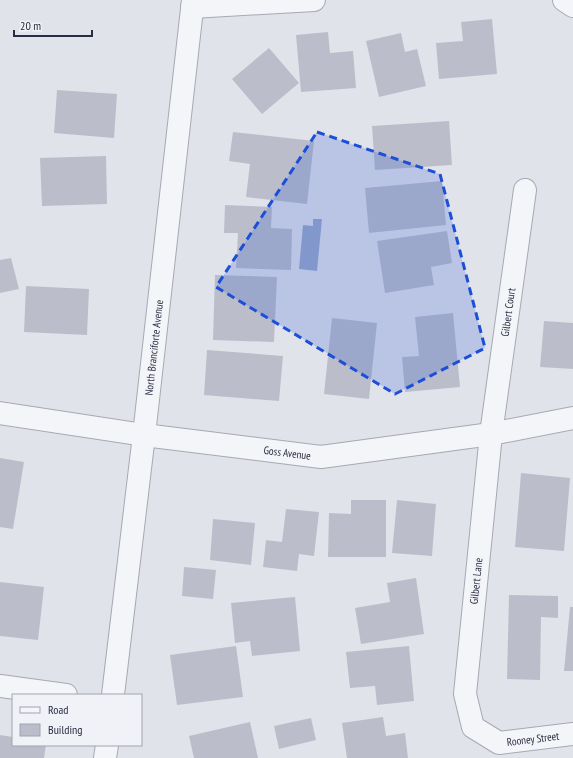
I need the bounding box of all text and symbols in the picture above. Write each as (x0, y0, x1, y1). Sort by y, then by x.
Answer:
scale bar (14, 12, 92, 38)
text: 20 m (20, 18, 41, 33)
street label: Gilbert Court (498, 287, 518, 337)
street label: North Branciforte Avenue (142, 299, 166, 396)
street label: Goss Avenue (263, 443, 312, 463)
street label: Gilbert Lane (467, 557, 485, 605)
legend (12, 694, 142, 746)
text: Road (48, 702, 68, 717)
text: Building (48, 722, 83, 737)
street label: Rooney Street (506, 729, 560, 749)

